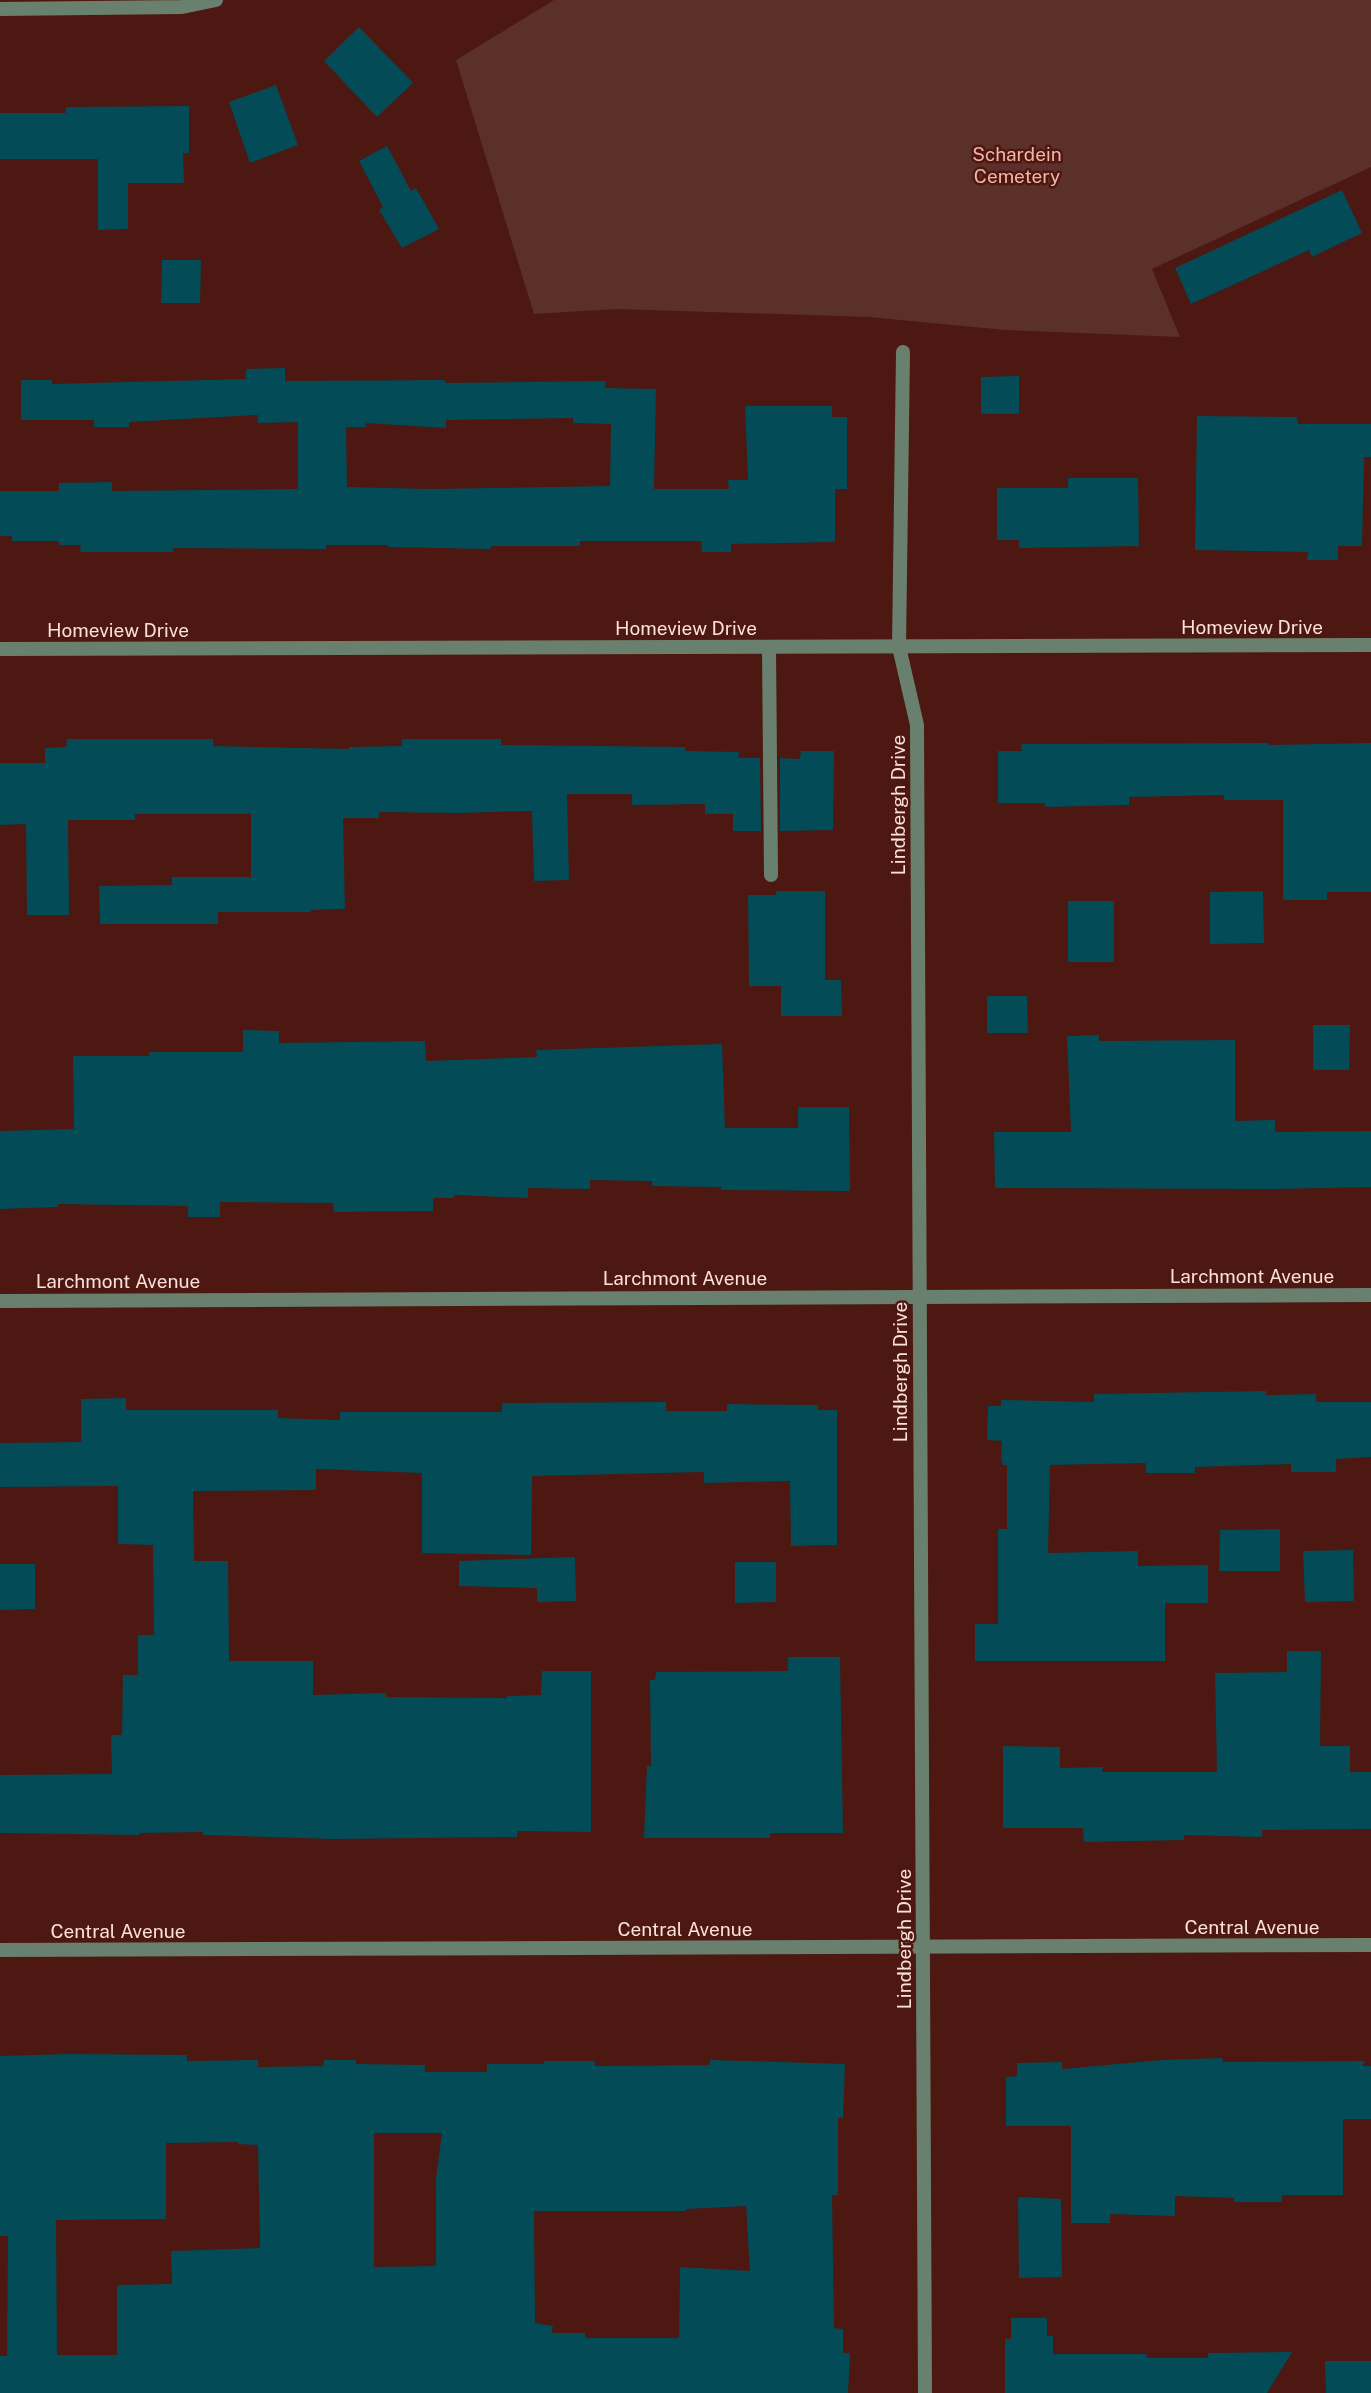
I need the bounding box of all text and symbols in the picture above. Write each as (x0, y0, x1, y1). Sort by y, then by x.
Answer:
park label: Schardein Cemetery (972, 143, 1062, 187)
street label: Homeview Drive (1181, 616, 1323, 638)
street label: Homeview Drive (615, 617, 757, 639)
street label: Homeview Drive (47, 619, 189, 641)
street label: Lindbergh Drive (887, 735, 909, 875)
street label: Larchmont Avenue (1170, 1265, 1334, 1287)
street label: Larchmont Avenue (603, 1267, 767, 1289)
street label: Larchmont Avenue (36, 1270, 200, 1292)
street label: Lindbergh Drive (889, 1302, 911, 1442)
street label: Lindbergh Drive (893, 1869, 915, 2009)
street label: Central Avenue (1185, 1916, 1319, 1938)
street label: Central Avenue (618, 1918, 752, 1940)
street label: Central Avenue (51, 1920, 185, 1942)

